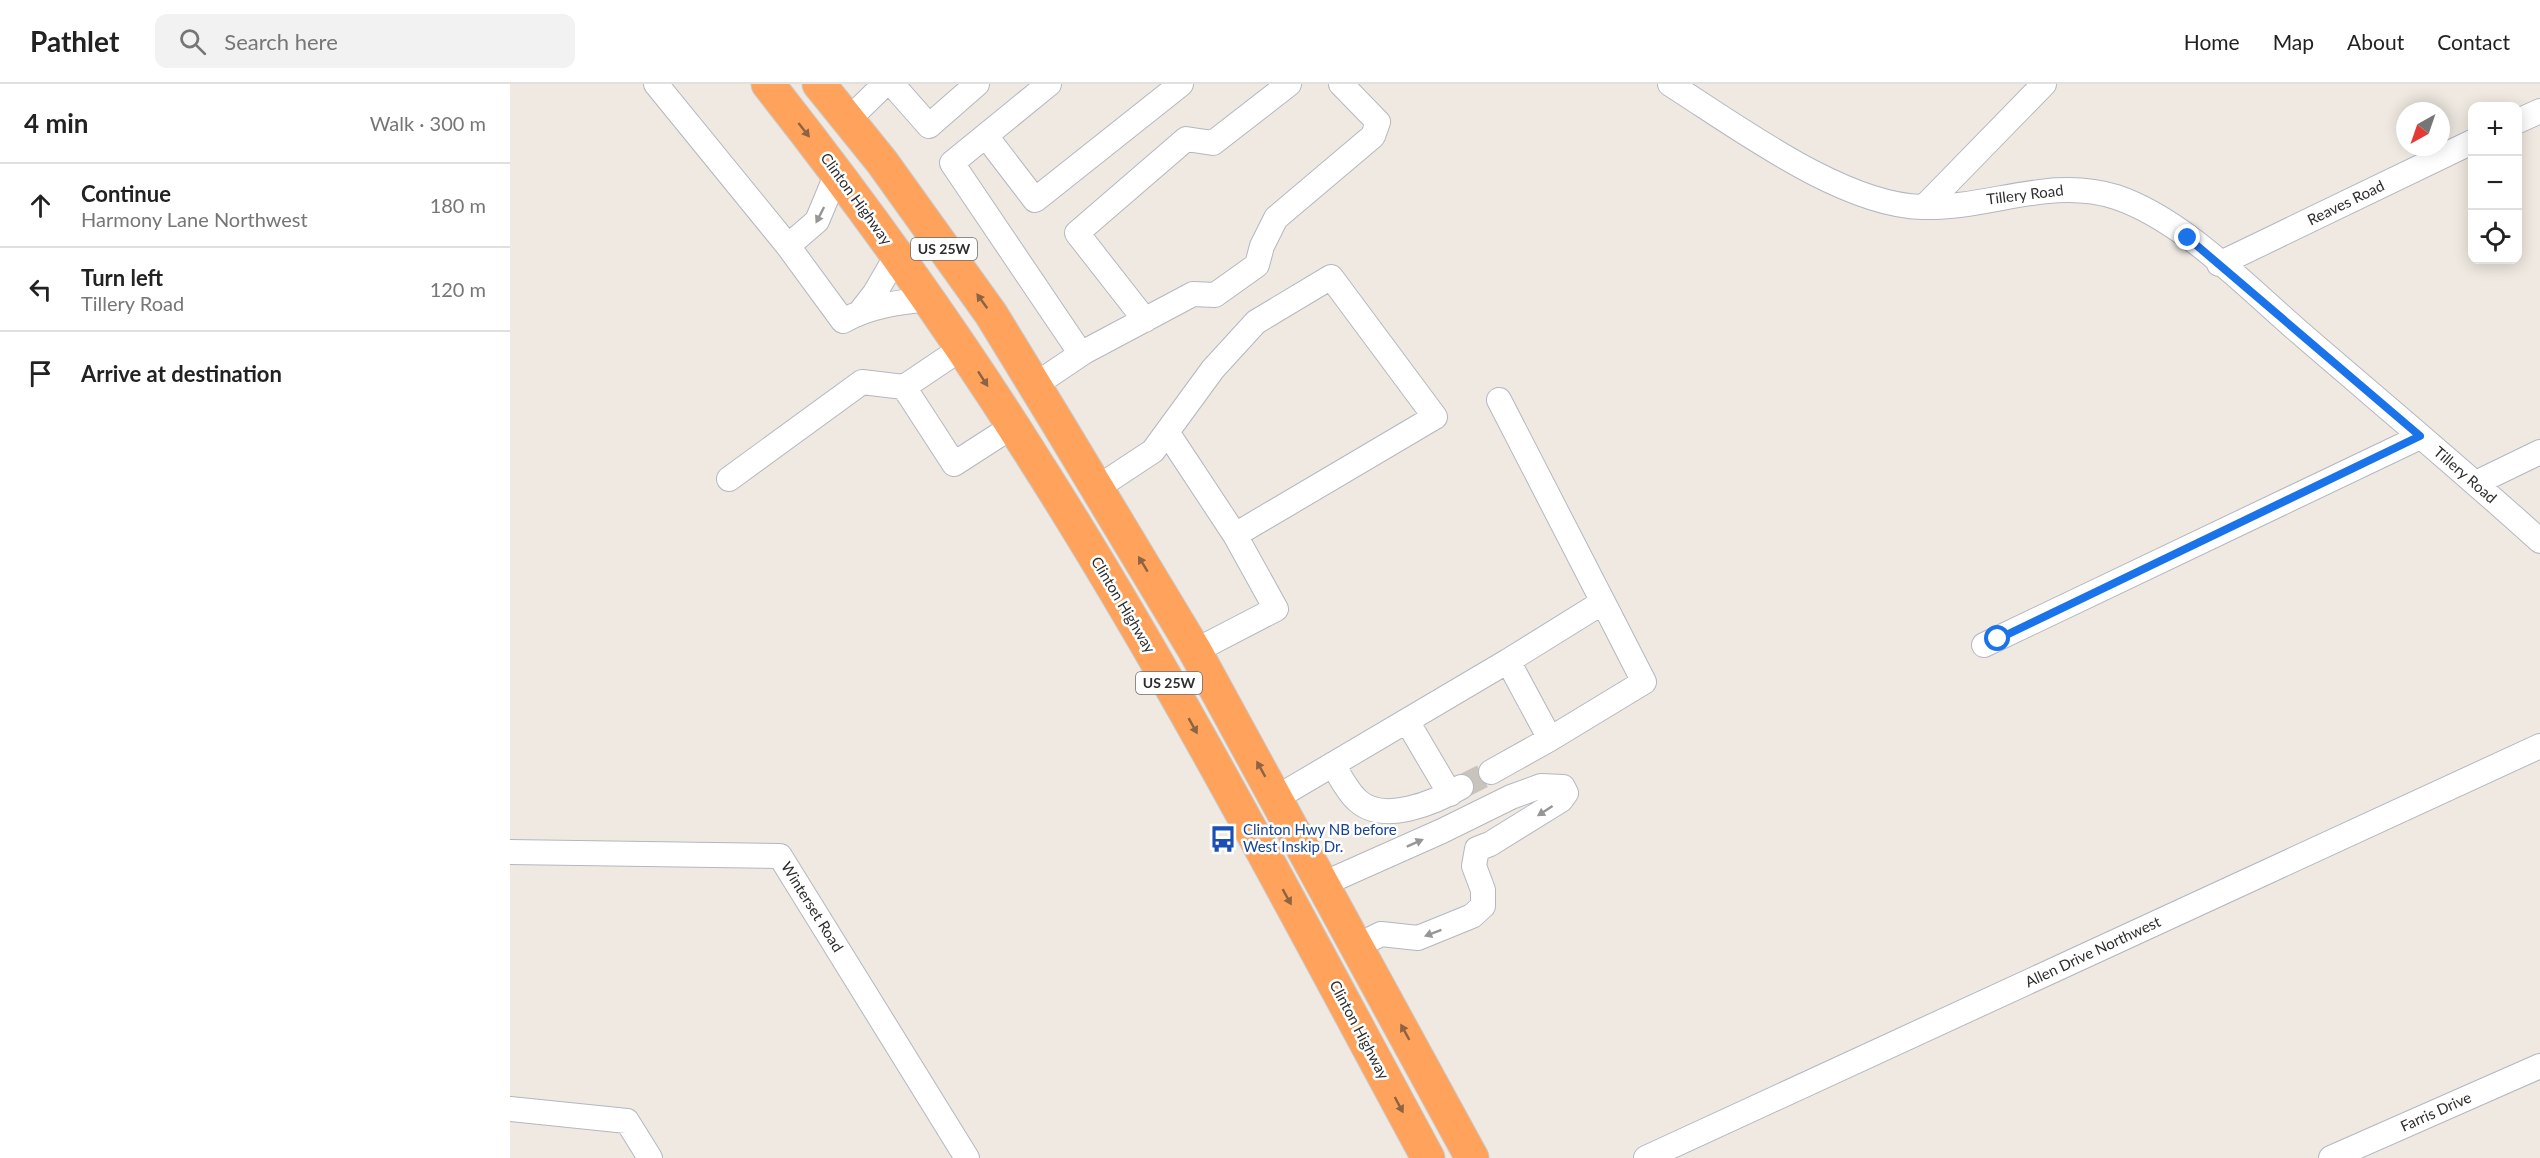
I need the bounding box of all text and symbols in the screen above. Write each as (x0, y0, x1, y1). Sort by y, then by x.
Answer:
search box (155, 14, 575, 68)
text: Pathlet (30, 24, 119, 58)
icon: search (176, 25, 209, 58)
text: Search here (224, 28, 338, 55)
text: Home (2184, 29, 2240, 54)
text: Map (2273, 29, 2314, 54)
text: About (2347, 29, 2404, 54)
text: Contact (2437, 29, 2510, 54)
north arrow (2396, 102, 2450, 156)
map controls (2468, 102, 2522, 264)
button: + (2468, 102, 2522, 156)
text: 4 min (24, 107, 88, 139)
text: Walk · 300 m (370, 111, 486, 135)
one-way arrow (798, 122, 811, 138)
street label: Clinton Highway (817, 149, 896, 248)
button: − (2468, 156, 2522, 210)
street label: Reaves Road (2304, 176, 2387, 228)
text: Continue (81, 180, 171, 207)
street label: Tillery Road (1985, 180, 2064, 208)
icon: ahead (24, 189, 57, 222)
text: 180 m (430, 193, 486, 217)
one-way arrow (815, 206, 824, 223)
text: Harmony Lane Northwest (81, 207, 308, 231)
button: locate (2468, 210, 2522, 264)
route end (2174, 224, 2200, 250)
road number: US 25W (911, 238, 977, 260)
text: Turn left (81, 264, 163, 291)
icon: left (24, 273, 57, 306)
text: 120 m (430, 277, 486, 301)
text: Tillery Road (81, 291, 184, 315)
one-way arrow (976, 293, 988, 309)
icon: arrive (24, 357, 57, 390)
text: Arrive at destination (81, 360, 282, 387)
one-way arrow (977, 371, 989, 387)
street label: Tillery Road (2431, 442, 2501, 506)
street label: Clinton Highway (1088, 553, 1160, 656)
one-way arrow (1138, 555, 1148, 572)
route start (1984, 625, 2010, 651)
road number: US 25W (1136, 672, 1202, 694)
one-way arrow (1188, 718, 1198, 735)
one-way arrow (1256, 761, 1266, 778)
one-way arrow (1536, 805, 1553, 816)
place label: Clinton Hwy NB before West Inskip Dr. (1243, 820, 1397, 855)
bus stop icon: Clinton Hwy NB before West Inskip Dr. (1208, 824, 1238, 854)
one-way arrow (1406, 838, 1424, 847)
street label: Winterset Road (778, 858, 848, 955)
one-way arrow (1282, 889, 1292, 906)
street label: Allen Drive Northwest (2022, 912, 2164, 990)
one-way arrow (1423, 928, 1441, 938)
street label: Clinton Highway (1326, 977, 1394, 1082)
one-way arrow (1400, 1023, 1410, 1040)
street label: Farris Drive (2397, 1087, 2474, 1135)
one-way arrow (1394, 1097, 1404, 1114)

